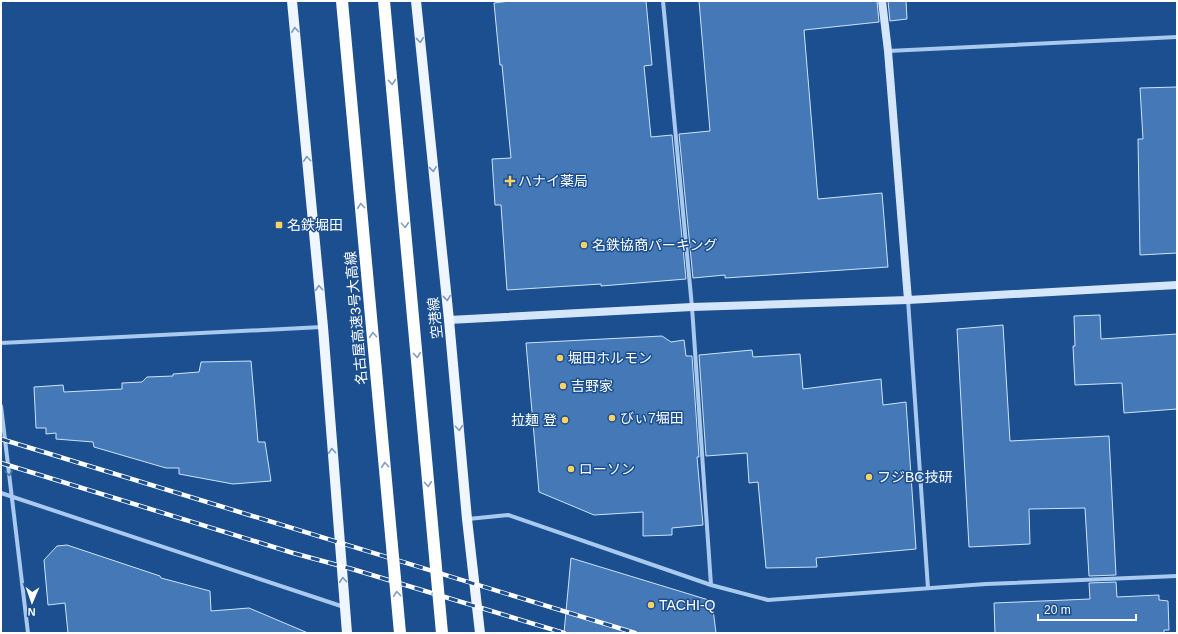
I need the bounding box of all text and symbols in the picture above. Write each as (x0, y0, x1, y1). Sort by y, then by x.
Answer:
one-way arrow (290, 26, 299, 33)
one-way arrow (415, 37, 424, 43)
one-way arrow (387, 79, 396, 85)
one-way arrow (303, 156, 312, 162)
one-way arrow (429, 166, 438, 172)
place label: ハナイ薬局 (518, 173, 588, 189)
marker: ハナイ薬局 (505, 176, 515, 186)
one-way arrow (357, 203, 366, 209)
place label: 名鉄堀田 (287, 217, 343, 233)
marker: 名鉄堀田 (274, 220, 284, 230)
one-way arrow (400, 222, 409, 228)
place label: 名鉄協商パーキング (592, 237, 718, 253)
marker: 名鉄協商パーキング (579, 240, 589, 250)
street label: 名古屋高速3号大高線 (342, 251, 370, 385)
one-way arrow (315, 285, 324, 291)
one-way arrow (442, 295, 451, 301)
street label: 空港線 (425, 296, 445, 340)
one-way arrow (369, 332, 378, 338)
place label: 堀田ホルモン (568, 350, 652, 366)
one-way arrow (412, 352, 421, 358)
marker: 堀田ホルモン (555, 353, 565, 363)
place label: 吉野家 (571, 378, 613, 394)
marker: 吉野家 (558, 381, 568, 391)
place label: びぃ7堀田 (620, 410, 684, 426)
place label: 拉麺 登 (511, 412, 557, 428)
marker: びぃ7堀田 (607, 413, 617, 423)
marker: 拉麺 登 (560, 415, 570, 425)
one-way arrow (454, 425, 463, 431)
one-way arrow (328, 448, 337, 454)
place label: ローソン (579, 461, 635, 477)
one-way arrow (380, 462, 389, 468)
marker: ローソン (566, 464, 576, 474)
place label: フジBC技研 (877, 469, 952, 485)
one-way arrow (4, 470, 13, 476)
marker: フジBC技研 (864, 472, 874, 482)
one-way arrow (424, 481, 433, 487)
one-way arrow (338, 577, 347, 583)
north arrow (12, 582, 52, 622)
one-way arrow (392, 591, 401, 597)
scale bar (1038, 596, 1136, 622)
place label: TACHI-Q (659, 597, 716, 613)
marker: TACHI-Q (646, 600, 656, 610)
text: 20 m (1044, 603, 1071, 617)
text: N (27, 606, 36, 618)

